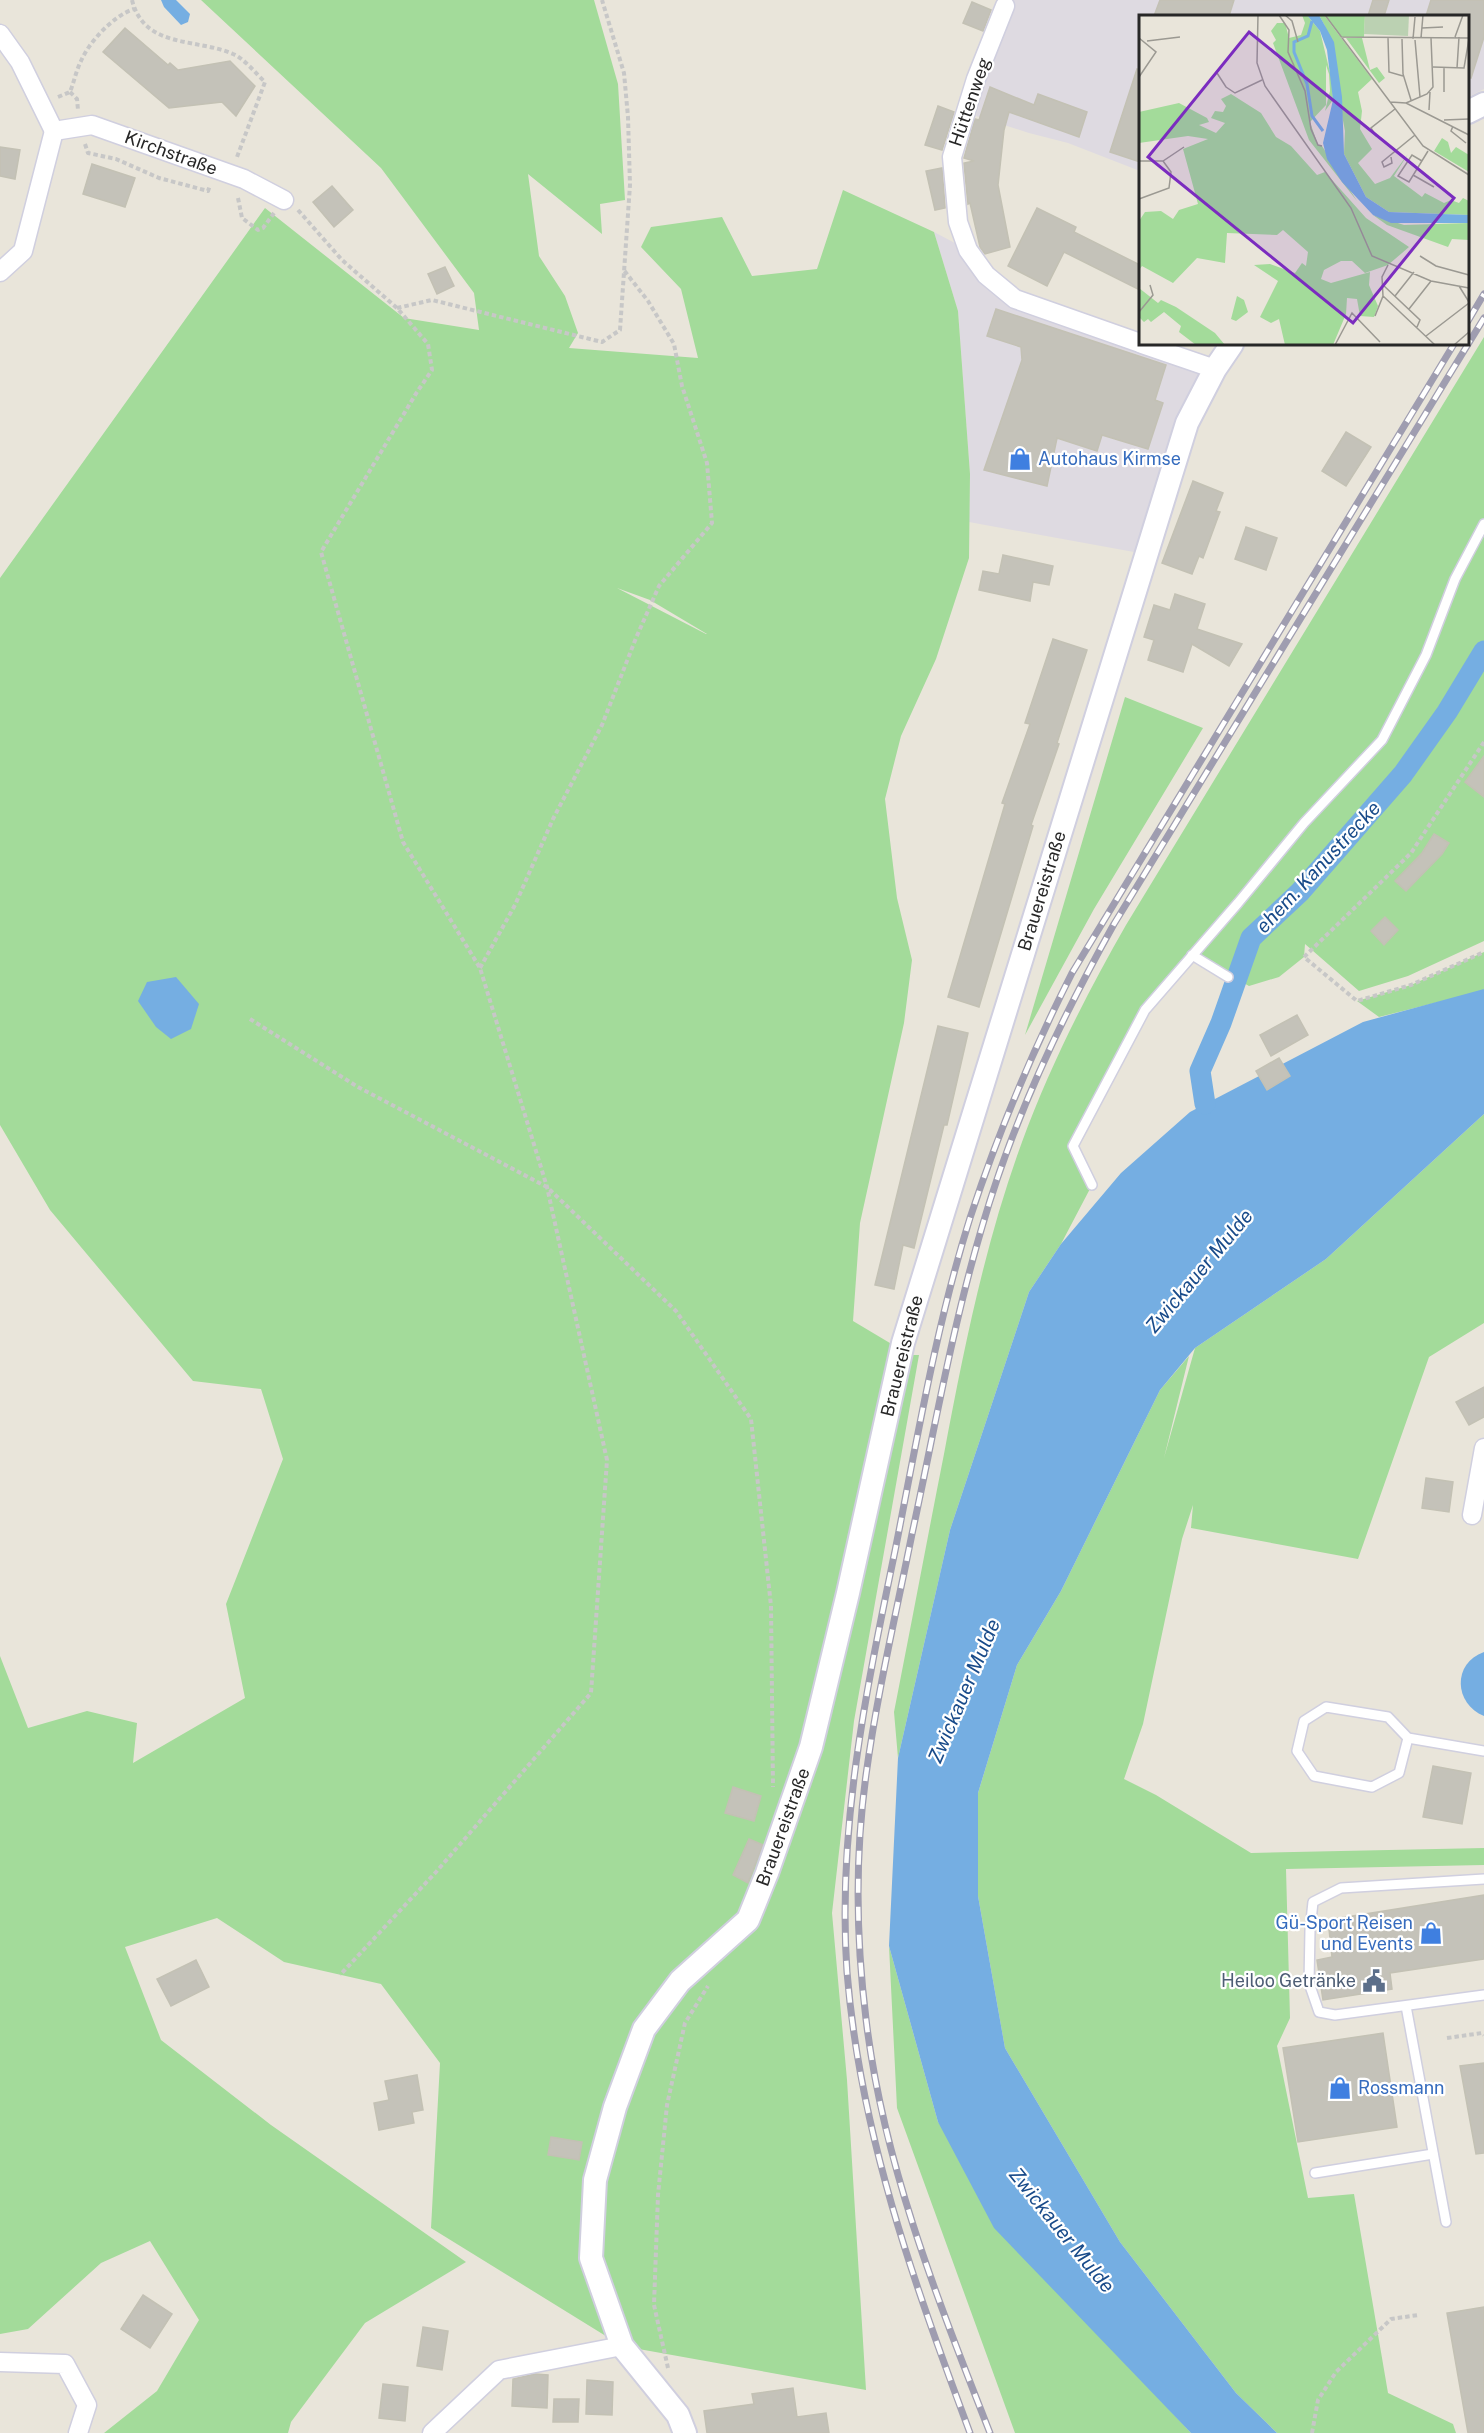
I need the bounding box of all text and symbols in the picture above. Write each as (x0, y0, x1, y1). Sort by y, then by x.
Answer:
inset map (1139, 15, 1469, 345)
street label: Hüttenweg (945, 55, 995, 149)
street label: Kirchstraße (122, 126, 220, 179)
shop icon: Autohaus Kirmse (1007, 446, 1033, 472)
place label: Autohaus Kirmse (1038, 448, 1181, 469)
water label: ehem. Kanustrecke (1251, 796, 1385, 938)
street label: Brauereistraße (1013, 828, 1070, 953)
water label: Zwickauer Mulde (1140, 1204, 1258, 1338)
street label: Brauereistraße (876, 1293, 927, 1419)
water label: Zwickauer Mulde (923, 1615, 1005, 1767)
street label: Brauereistraße (751, 1765, 814, 1889)
place label: Gü-Sport Reisen und Events (1276, 1912, 1413, 1954)
shop icon: Gü-Sport Reisen und Events (1418, 1920, 1444, 1946)
public building icon: Heiloo Getränke (1361, 1968, 1387, 1994)
place label: Heiloo Getränke (1221, 1970, 1356, 1991)
shop icon: Rossmann (1327, 2075, 1353, 2101)
place label: Rossmann (1358, 2077, 1444, 2098)
water label: Zwickauer Mulde (1004, 2163, 1120, 2298)

